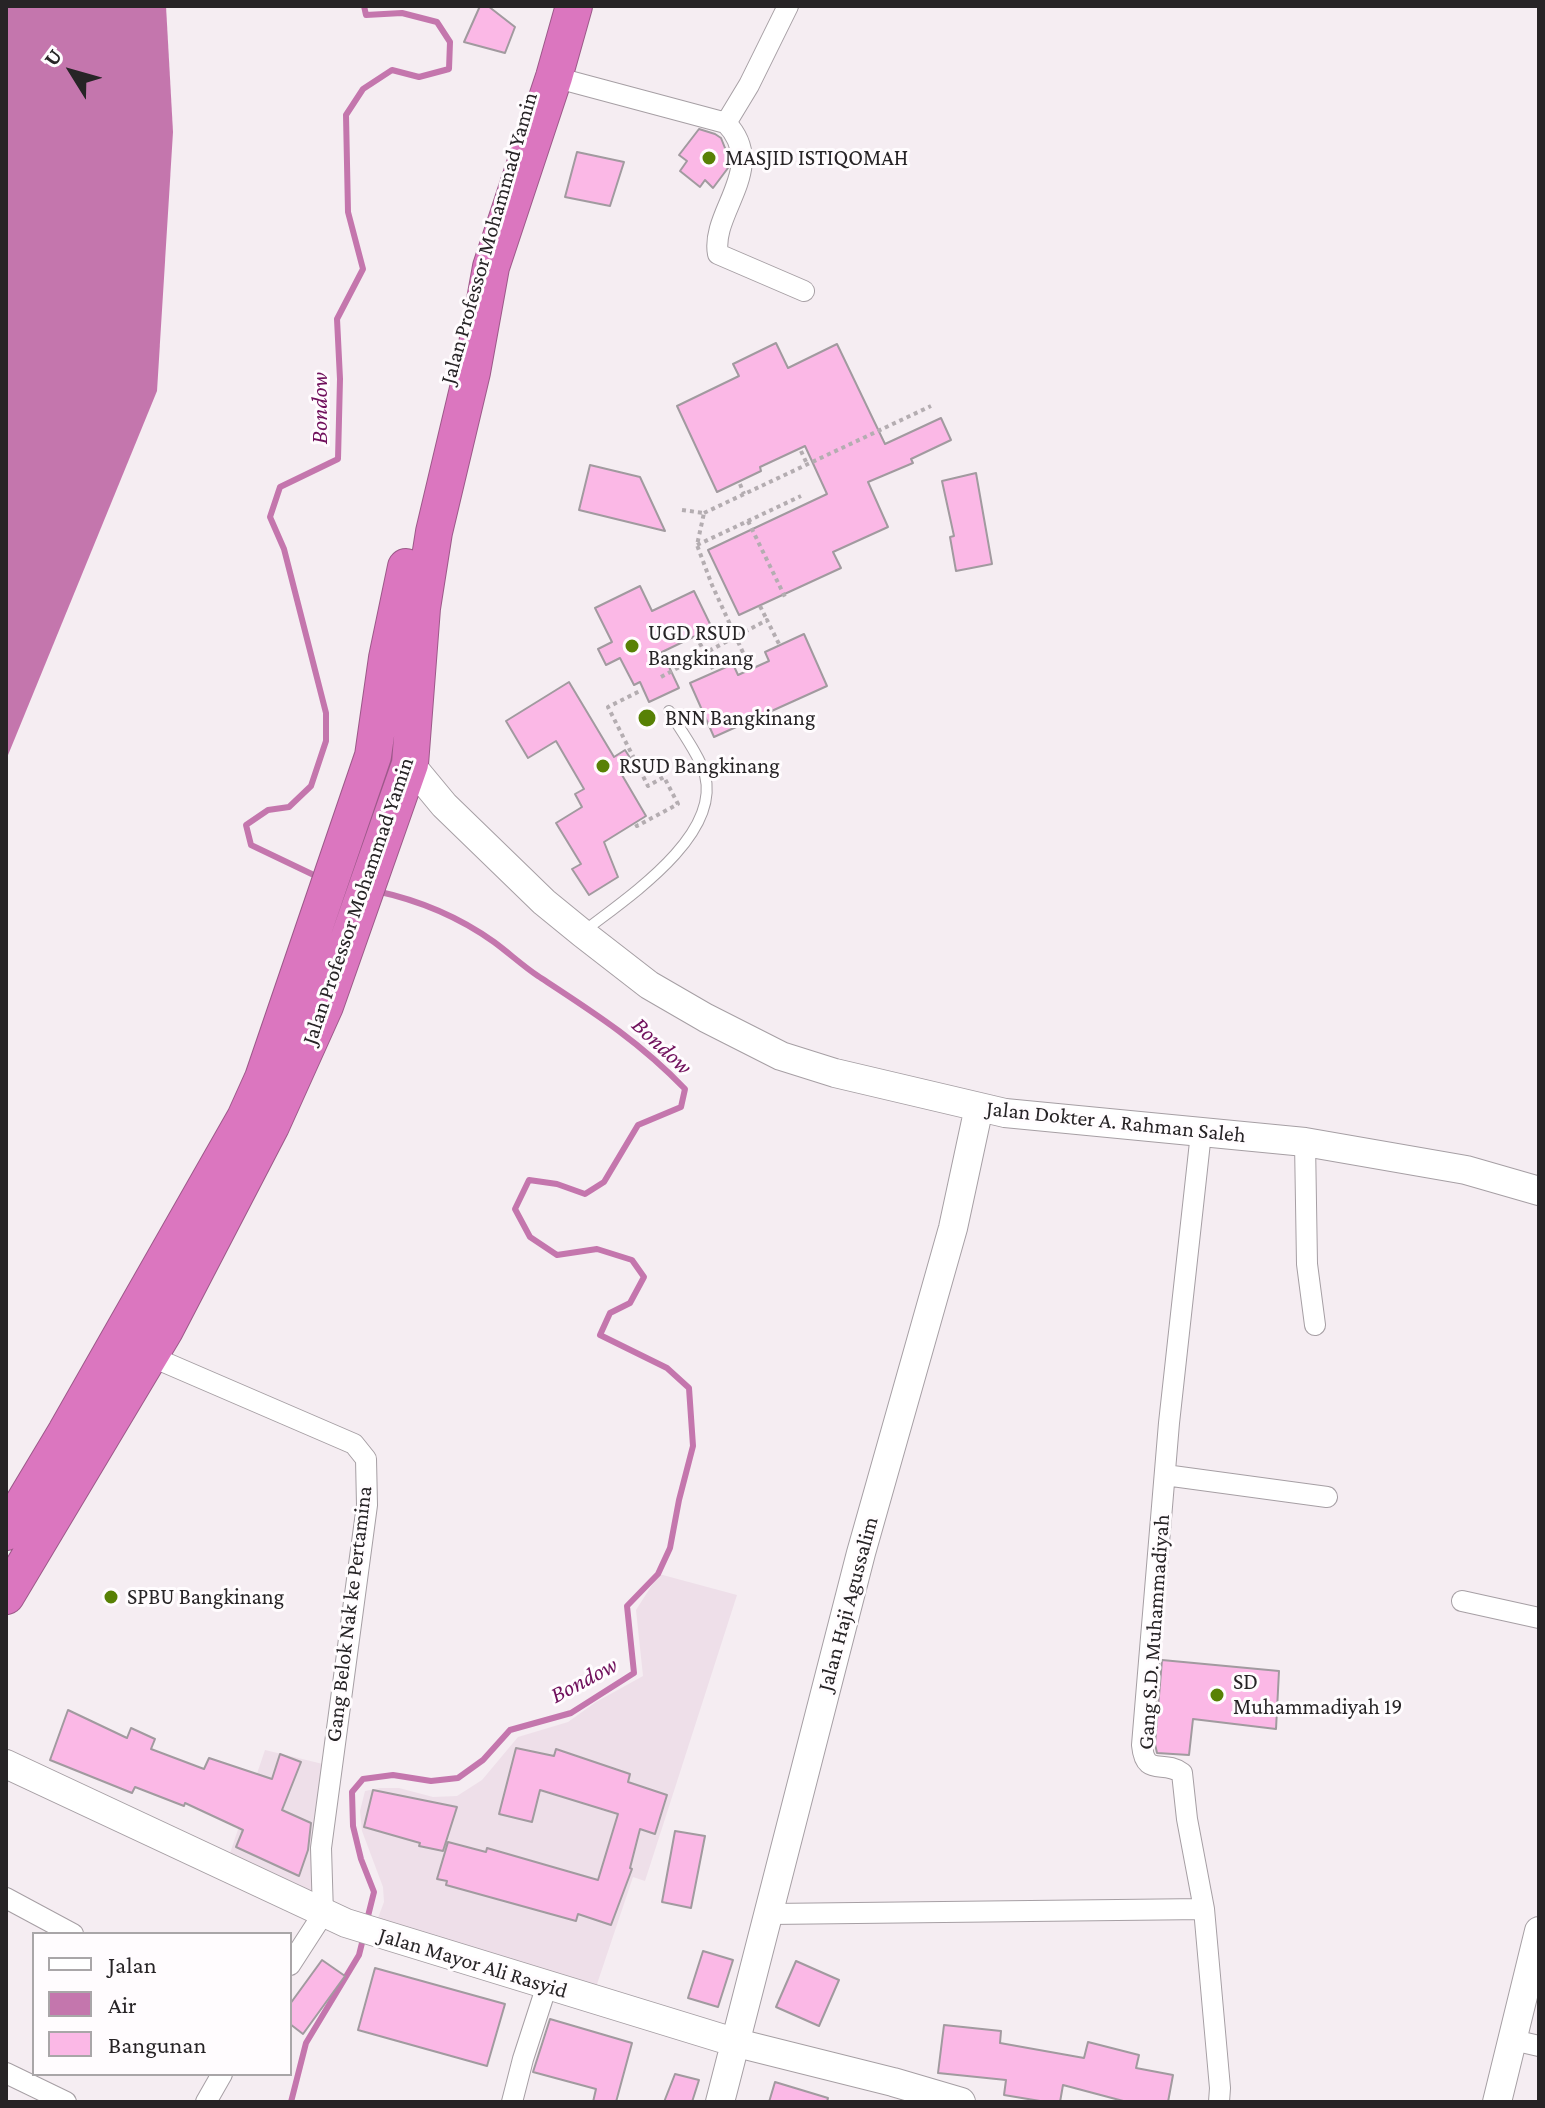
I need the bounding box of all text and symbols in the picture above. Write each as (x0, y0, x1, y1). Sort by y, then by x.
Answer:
north arrow (32, 32, 112, 112)
text: U (38, 44, 67, 71)
street label: Jalan Professor Mohammad Yamin (435, 89, 543, 387)
place label: MASJID ISTIQOMAH (725, 145, 908, 171)
marker: MASJID ISTIQOMAH (700, 149, 718, 167)
water label: Bondow (306, 372, 334, 444)
place label: UGD RSUD Bangkinang (648, 620, 753, 672)
marker: UGD RSUD Bangkinang (623, 637, 641, 655)
place label: BNN Bangkinang (665, 705, 815, 731)
marker: BNN Bangkinang (636, 707, 658, 729)
place label: RSUD Bangkinang (619, 753, 780, 779)
street label: Jalan Professor Mohammad Yamin (296, 754, 420, 1048)
marker: RSUD Bangkinang (594, 757, 612, 775)
water label: Bondow (626, 1011, 698, 1081)
street label: Jalan Dokter A. Rahman Saleh (985, 1095, 1247, 1149)
street label: Gang Belok Nak ke Pertamina (320, 1484, 378, 1744)
street label: Gang S.D. Muhammadiyah (1133, 1513, 1175, 1751)
street label: Jalan Haji Agussalim (812, 1514, 884, 1694)
place label: SPBU Bangkinang (127, 1584, 284, 1610)
marker: SPBU Bangkinang (102, 1588, 120, 1606)
water label: Bondow (545, 1650, 623, 1710)
place label: SD Muhammadiyah 19 (1233, 1669, 1402, 1720)
marker: SD Muhammadiyah 19 (1208, 1686, 1226, 1704)
street label: Jalan Mayor Ali Rasyid (375, 1922, 571, 2004)
legend (32, 1932, 292, 2076)
text: Jalan (108, 1951, 157, 1978)
text: Air (108, 1991, 136, 2018)
text: Bangunan (108, 2031, 206, 2058)

